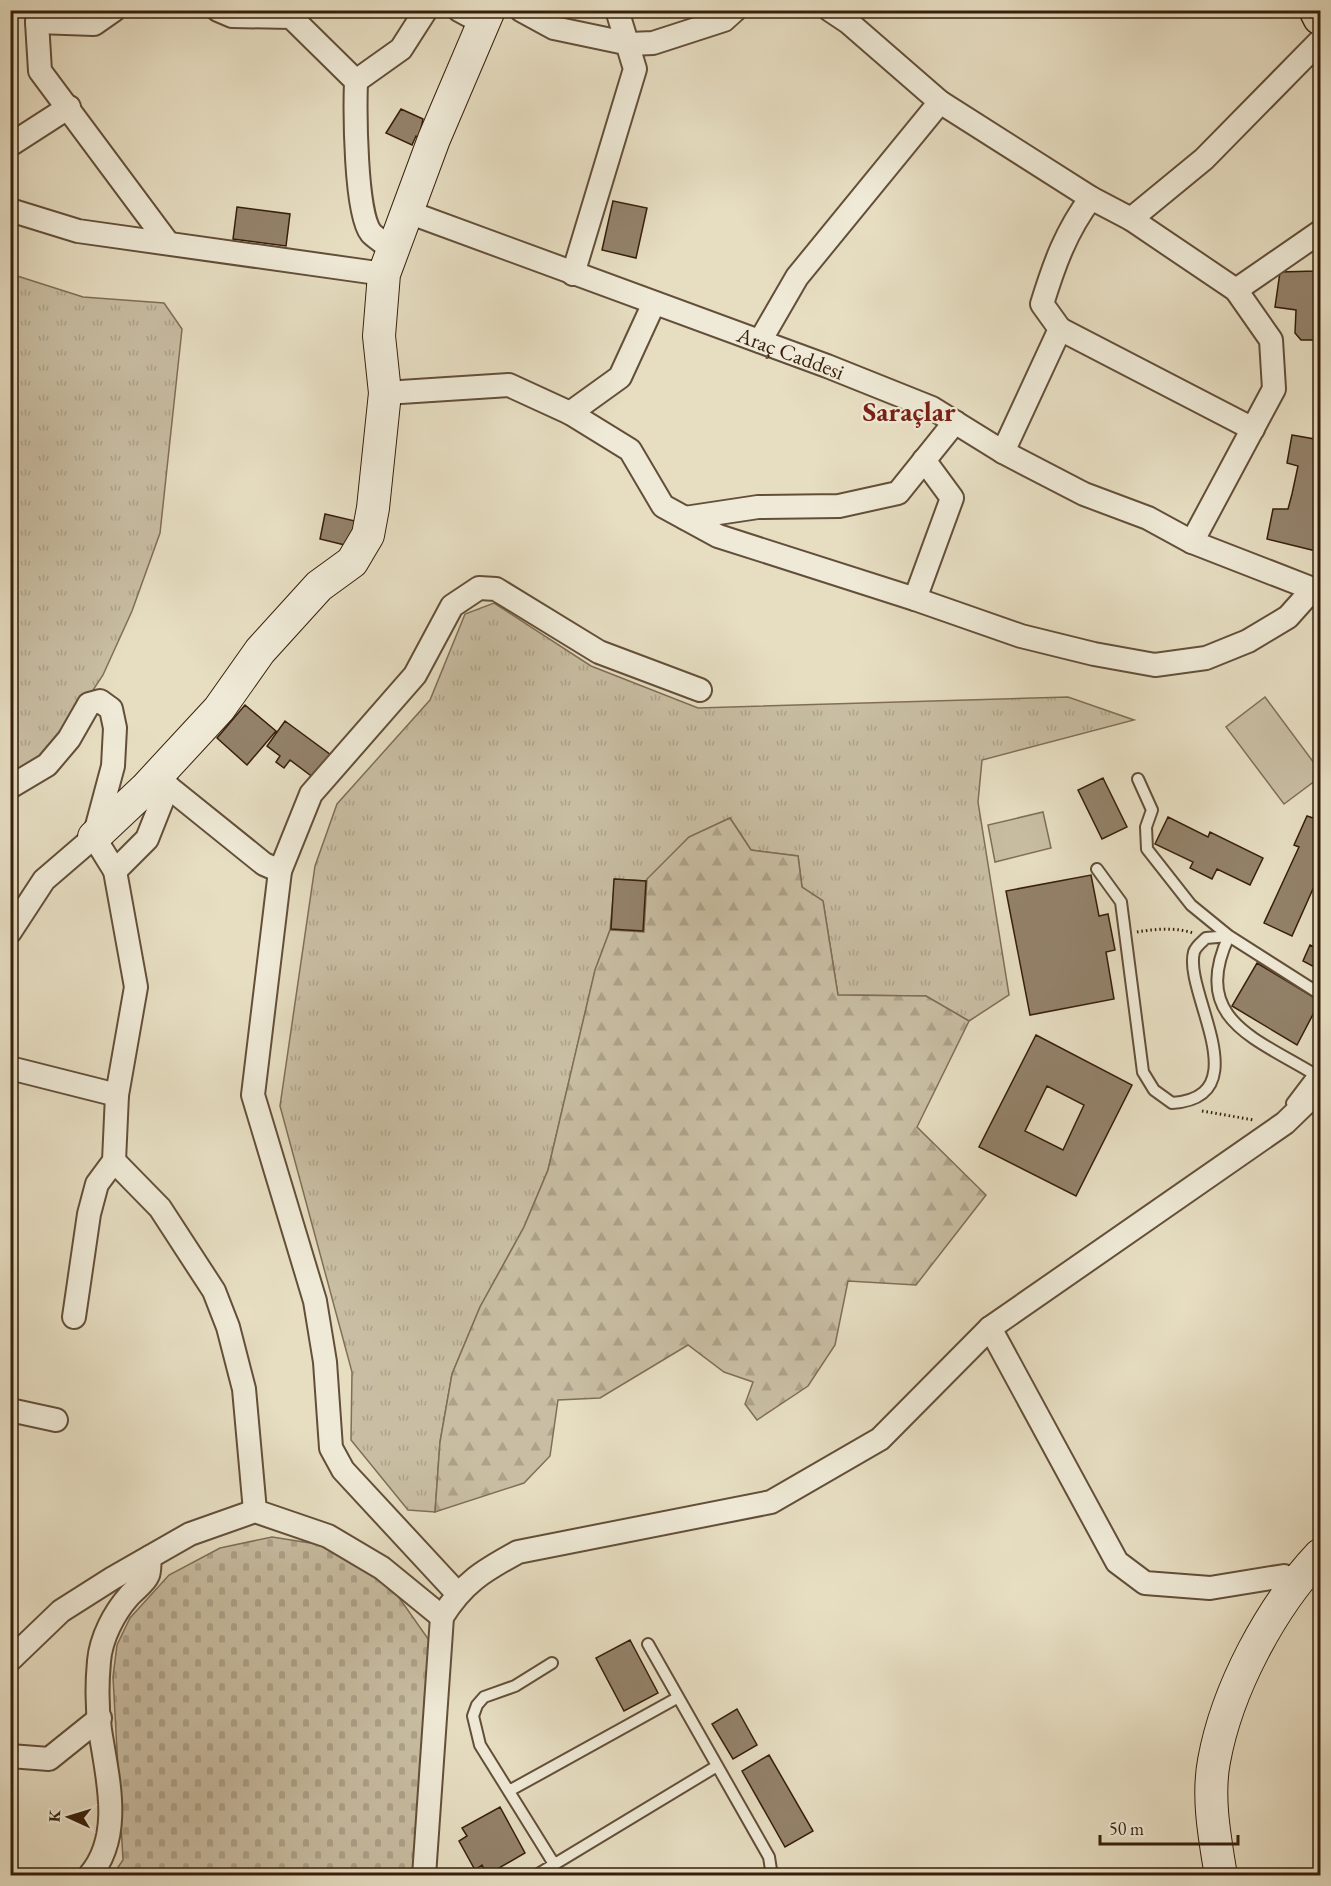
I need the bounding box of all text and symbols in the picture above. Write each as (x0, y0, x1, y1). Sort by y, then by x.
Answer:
street label: Araç Caddesi (732, 319, 849, 386)
district label: Saraçlar (862, 393, 956, 429)
north arrow (39, 1787, 99, 1847)
text: K (44, 1808, 65, 1823)
scale bar (1100, 1808, 1238, 1846)
text: 50 m (1109, 1817, 1144, 1840)

